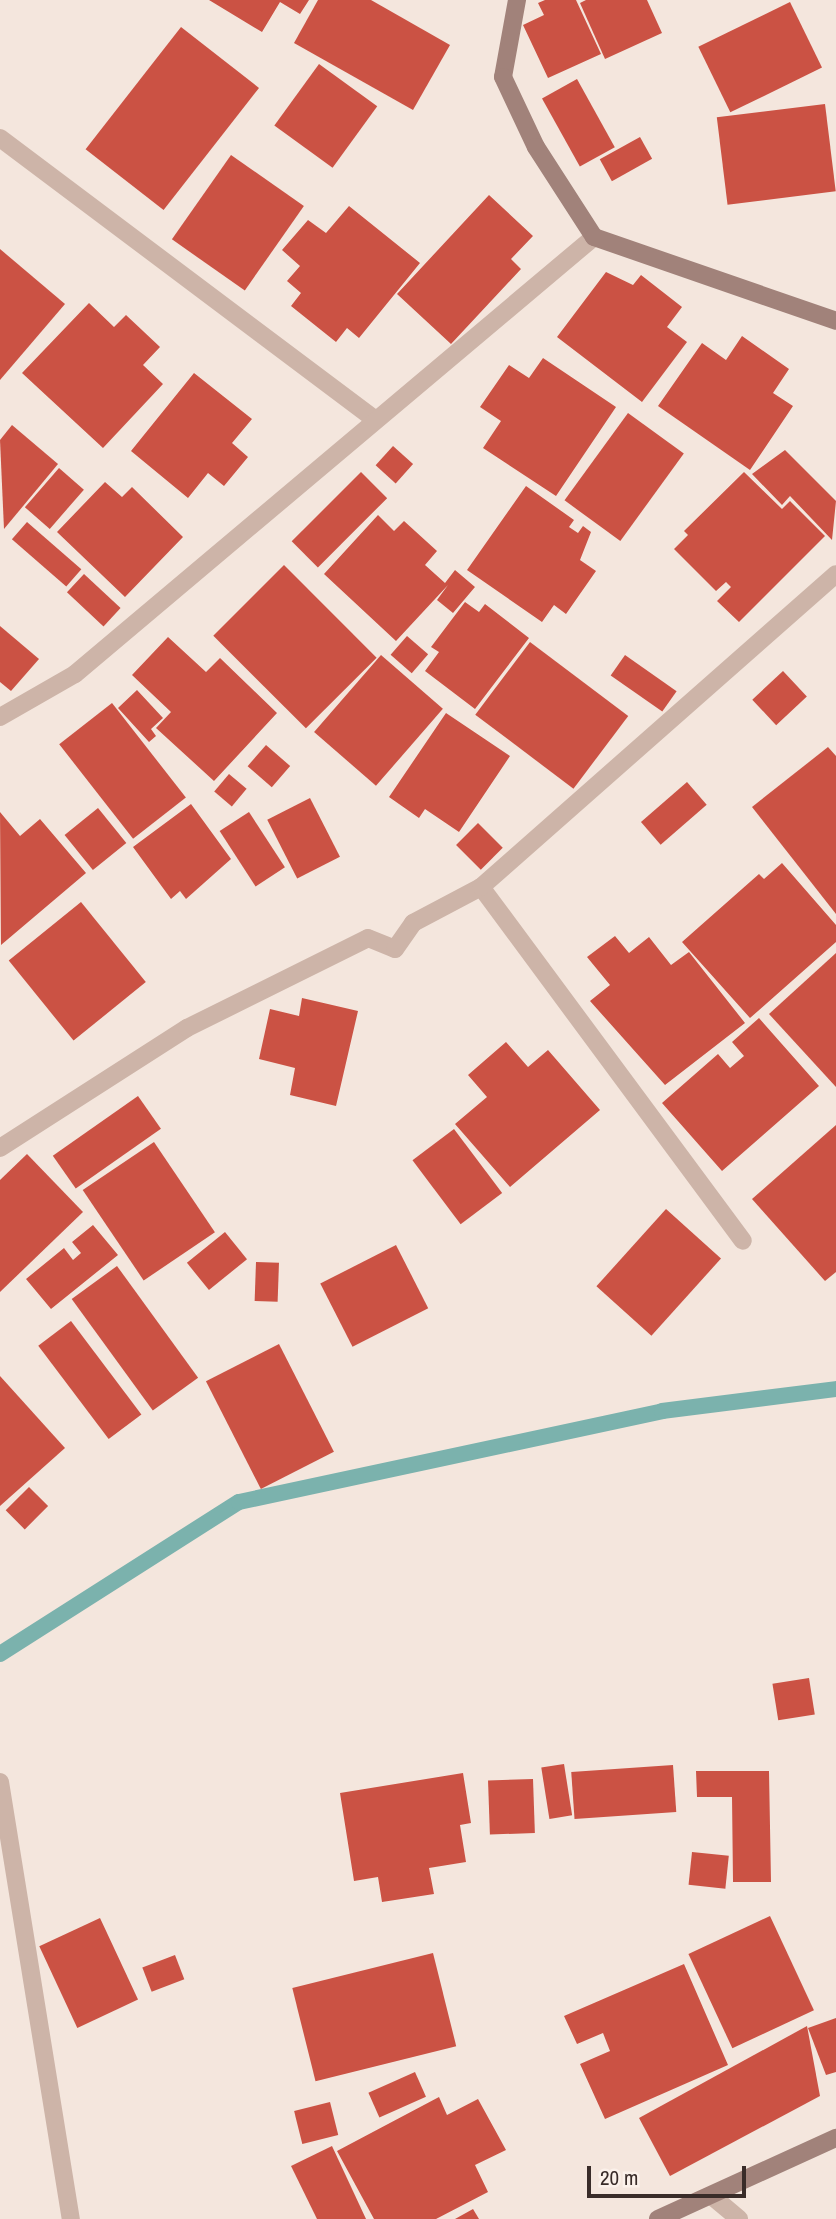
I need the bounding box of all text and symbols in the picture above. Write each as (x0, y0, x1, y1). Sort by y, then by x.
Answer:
scale bar (591, 2152, 750, 2196)
text: 20 m (600, 2163, 638, 2192)

